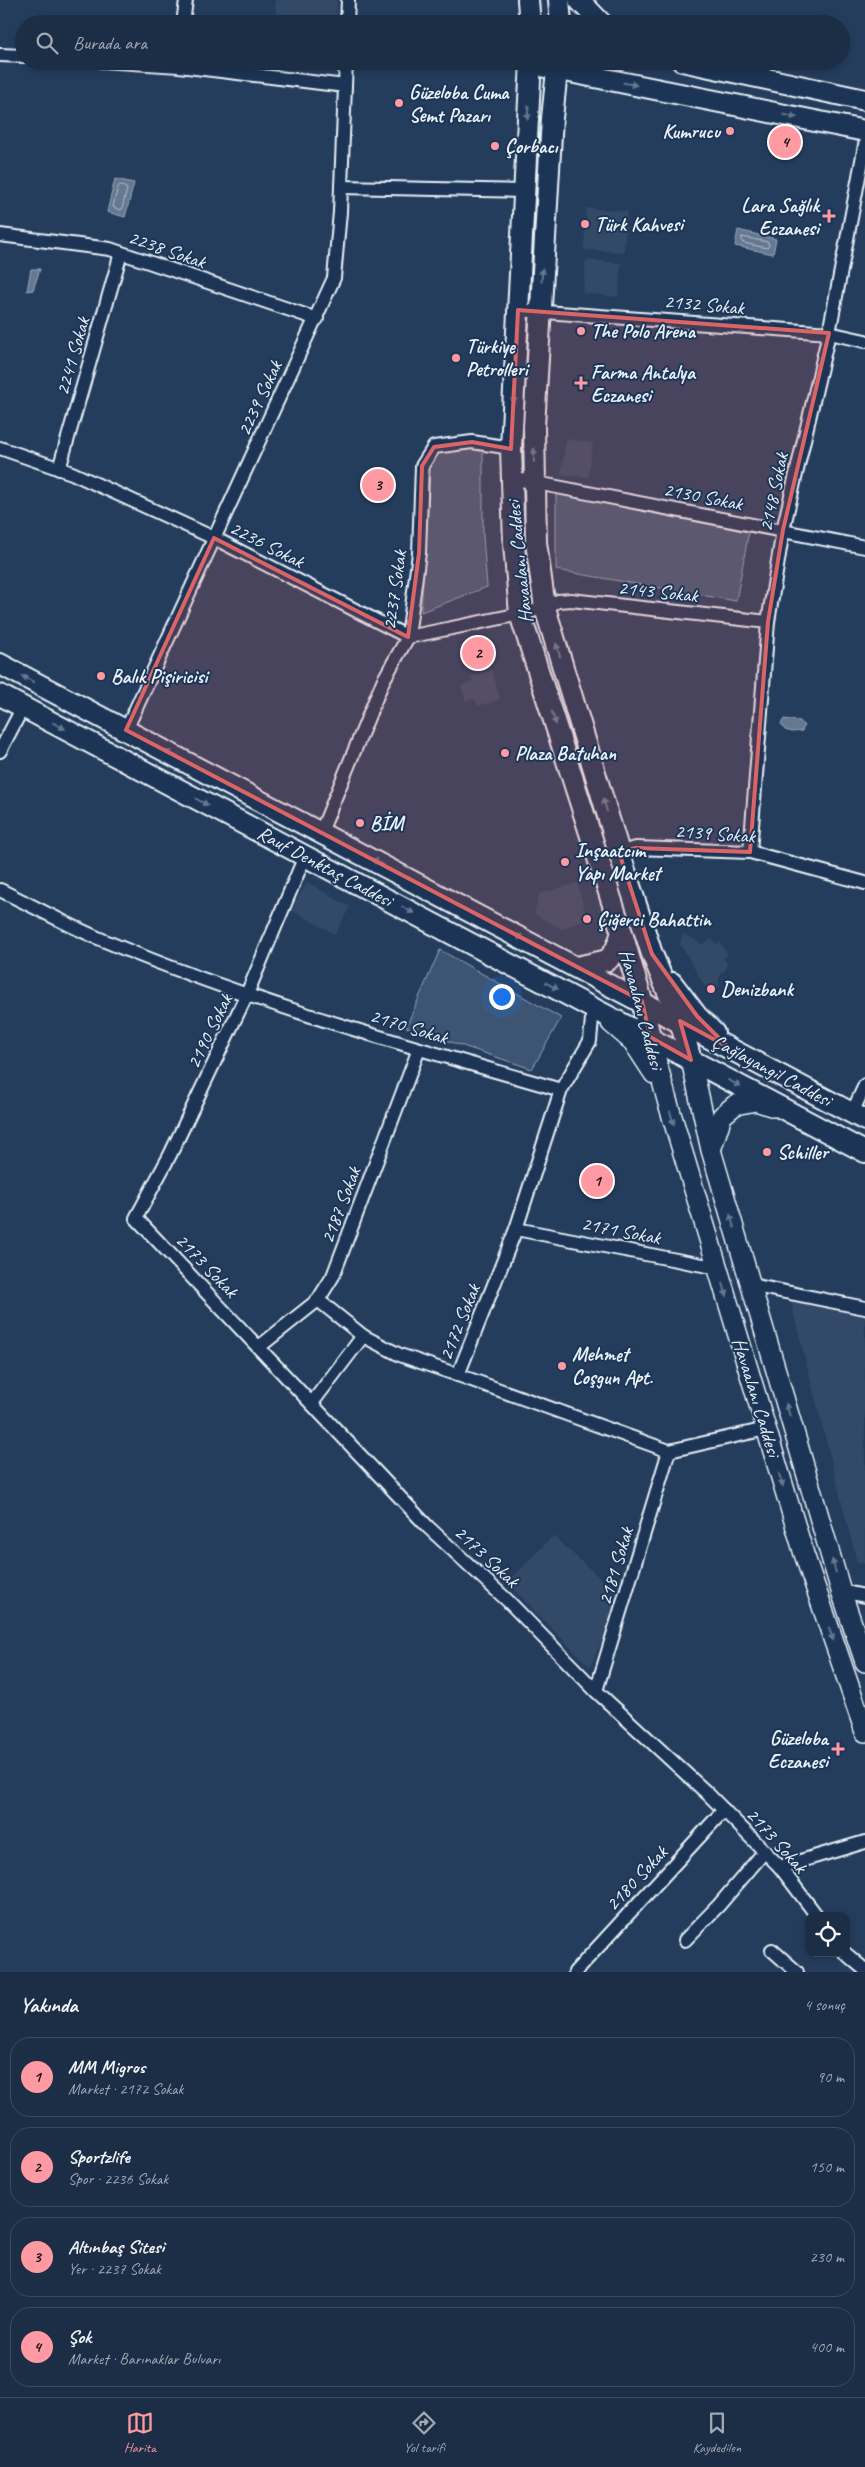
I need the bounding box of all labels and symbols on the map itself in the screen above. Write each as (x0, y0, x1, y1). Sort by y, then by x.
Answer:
place label: Güzeloba Cuma Semt Pazarı (409, 80, 510, 128)
one-way arrow (623, 80, 638, 88)
marker: Güzeloba Cuma Semt Pazarı (393, 97, 405, 109)
one-way arrow (524, 105, 532, 121)
one-way arrow (782, 112, 798, 120)
place label: Kumrucu (663, 119, 722, 144)
pin: 4 (769, 123, 801, 161)
marker: Kumrucu (724, 125, 736, 137)
place label: Çorbacı (505, 134, 559, 159)
marker: Çorbacı (489, 140, 501, 152)
place label: Lara Sağlık Eczanesi (741, 193, 822, 241)
marker: Lara Sağlık Eczanesi (823, 210, 835, 222)
place label: Türk Kahvesi (595, 212, 686, 237)
marker: Türk Kahvesi (579, 218, 591, 230)
street label: 2238 Sokak (125, 225, 210, 275)
one-way arrow (539, 267, 547, 283)
street label: 2132 Sokak (663, 289, 747, 321)
street label: 2241 Sokak (49, 313, 96, 398)
place label: The Polo Arena (591, 319, 697, 344)
marker: The Polo Arena (575, 325, 587, 337)
place label: Türkiye Petrolleri (466, 334, 531, 382)
marker: Türkiye Petrolleri (450, 352, 462, 364)
street label: 2239 Sokak (231, 355, 288, 440)
place label: Farma Antalya Eczanesi (591, 360, 697, 408)
marker: Farma Antalya Eczanesi (575, 377, 587, 389)
one-way arrow (509, 389, 517, 405)
one-way arrow (530, 447, 538, 463)
street label: 2148 Sokak (753, 449, 794, 534)
pin: 3 (362, 466, 394, 504)
street label: 2130 Sokak (661, 477, 746, 517)
street label: Havaalanı Caddesi (500, 497, 538, 624)
street label: 2236 Sokak (225, 515, 310, 575)
street label: 2237 Sokak (377, 547, 413, 631)
street label: 2143 Sokak (617, 575, 701, 608)
pin: 2 (462, 634, 494, 672)
one-way arrow (553, 642, 561, 657)
place label: Balık Pişiricisi (111, 664, 210, 689)
marker: Balık Pişiricisi (95, 670, 107, 682)
one-way arrow (21, 675, 36, 683)
one-way arrow (550, 711, 558, 726)
one-way arrow (51, 722, 66, 730)
place label: Plaza Batuhan (515, 741, 617, 766)
marker: Plaza Batuhan (499, 747, 511, 759)
one-way arrow (165, 750, 179, 758)
one-way arrow (196, 797, 209, 806)
one-way arrow (600, 798, 608, 813)
place label: BİM (370, 811, 405, 836)
marker: BİM (354, 817, 366, 829)
street label: 2139 Sokak (674, 818, 757, 849)
street label: Rauf Denktaş Caddesi (253, 820, 399, 914)
place label: Inşaatcım Yapı Market (575, 838, 664, 886)
marker: Inşaatcım Yapı Market (559, 856, 571, 868)
one-way arrow (371, 858, 385, 866)
one-way arrow (401, 906, 415, 914)
place label: Çiğerci Bahattin (597, 907, 713, 932)
marker: Çiğerci Bahattin (581, 913, 593, 925)
one-way arrow (515, 934, 529, 942)
street label: Havaalanı Caddesi (614, 946, 670, 1074)
place label: Denizbank (721, 977, 794, 1002)
one-way arrow (545, 981, 559, 990)
marker: Denizbank (705, 983, 717, 995)
your location (489, 984, 515, 1010)
street label: 2190 Sokak (181, 988, 239, 1073)
street label: 2170 Sokak (367, 1003, 452, 1051)
street label: Çağlayangil Caddesi (708, 1029, 838, 1113)
one-way arrow (727, 1080, 741, 1088)
one-way arrow (669, 1111, 677, 1126)
place label: Schiller (777, 1140, 831, 1165)
marker: Schiller (761, 1146, 773, 1158)
street label: 2187 Sokak (314, 1162, 367, 1247)
pin: 1 (581, 1162, 613, 1200)
street label: 2171 Sokak (579, 1211, 664, 1251)
one-way arrow (728, 1213, 736, 1228)
street label: 2173 Sokak (170, 1228, 245, 1304)
street label: 2172 Sokak (433, 1279, 487, 1364)
one-way arrow (721, 1283, 729, 1298)
street label: Havaalanı Caddesi (727, 1335, 787, 1462)
place label: Mehmet Coşgun Apt. (572, 1342, 654, 1390)
marker: Mehmet Coşgun Apt. (556, 1360, 568, 1372)
one-way arrow (784, 1402, 792, 1418)
one-way arrow (778, 1472, 786, 1487)
street label: 2173 Sokak (449, 1520, 526, 1594)
street label: 2181 Sokak (592, 1523, 640, 1608)
one-way arrow (829, 1558, 837, 1573)
one-way arrow (828, 1627, 835, 1642)
place label: Güzeloba Eczanesi (768, 1726, 831, 1774)
marker: Güzeloba Eczanesi (832, 1743, 844, 1755)
street label: 2173 Sokak (741, 1802, 814, 1880)
street label: 2180 Sokak (600, 1839, 674, 1916)

